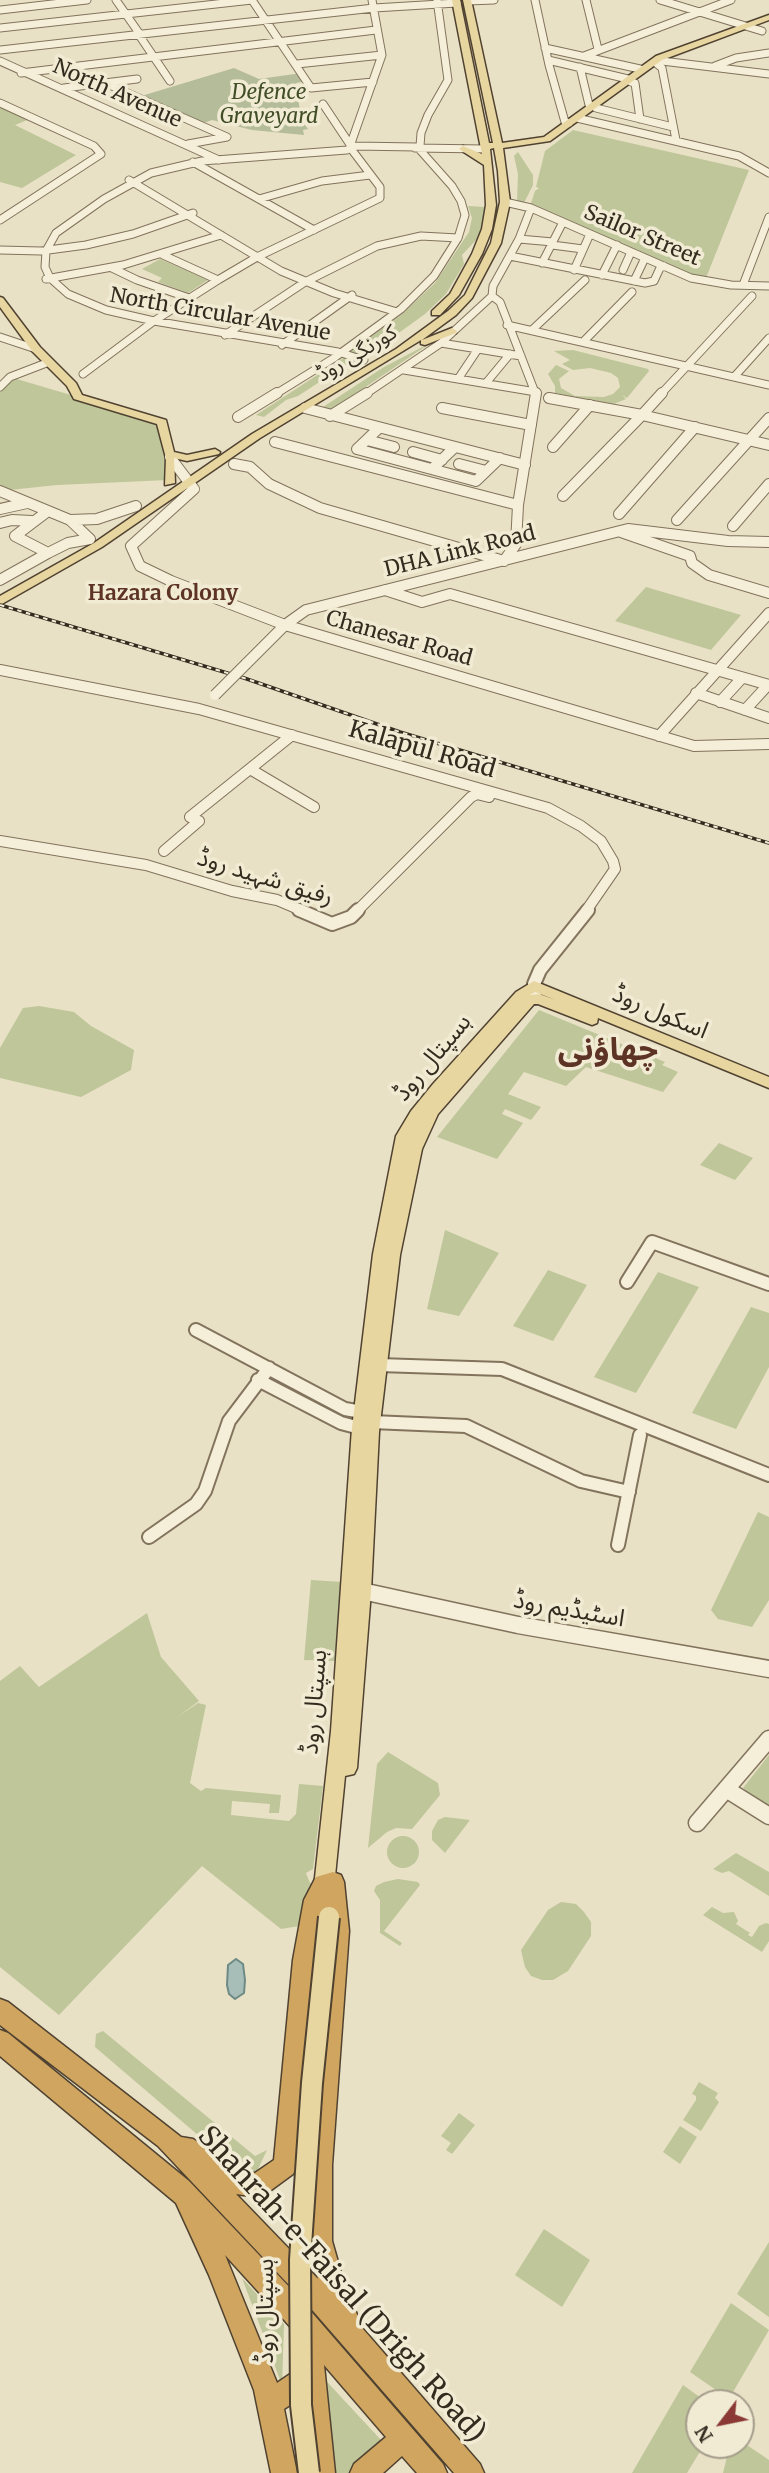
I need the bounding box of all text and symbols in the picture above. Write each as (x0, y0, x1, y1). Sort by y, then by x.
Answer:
street label: North Avenue (49, 54, 185, 134)
park label: Defence Graveyard (220, 80, 318, 130)
street label: Sailor Street (580, 200, 704, 272)
street label: North Circular Avenue (108, 283, 332, 347)
street label: کورنگی روڈ (312, 320, 402, 388)
street label: DHA Link Road (382, 521, 538, 583)
district label: Hazara Colony (88, 581, 238, 607)
street label: Chanesar Road (323, 606, 475, 672)
street label: Kalapul Road (345, 715, 499, 785)
street label: رفیق شہید روڈ (194, 844, 336, 912)
street label: اسکول روڈ (608, 980, 712, 1046)
street label: ہسپتال روڈ (388, 1008, 478, 1108)
district label: چھاؤنی (558, 1032, 658, 1070)
street label: اسٹیڈیم روڈ (511, 1586, 627, 1634)
street label: ہسپتال روڈ (296, 1648, 334, 1756)
street label: Shahrah-e-Faisal (Drigh Road) (190, 2120, 492, 2450)
street label: ہسپتال روڈ (252, 2258, 280, 2364)
north arrow (685, 2389, 755, 2459)
text: N (690, 2421, 718, 2447)

